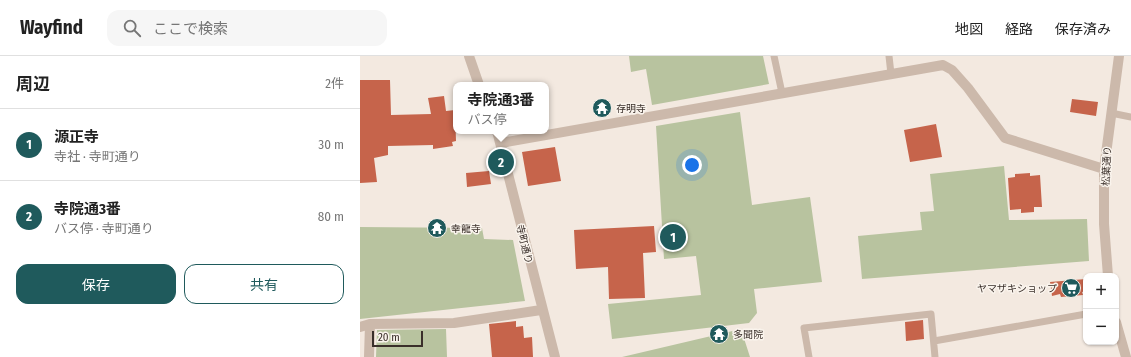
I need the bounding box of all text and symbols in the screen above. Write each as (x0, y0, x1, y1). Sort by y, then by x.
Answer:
search box (107, 10, 387, 46)
text: Wayfind (20, 16, 83, 39)
icon: search (121, 17, 143, 39)
text: ここで検索 (153, 20, 228, 38)
text: 地図 (955, 21, 983, 38)
text: 経路 (1005, 21, 1033, 38)
text: 保存済み (1055, 21, 1111, 38)
text: 周辺 (16, 74, 50, 95)
text: 2件 (325, 76, 344, 91)
popup (453, 82, 549, 134)
text: 寺院通3番 (467, 91, 535, 109)
temple icon: 存明寺 (591, 97, 613, 119)
place label: 存明寺 (616, 103, 646, 115)
text: バス停 (467, 112, 506, 127)
text: 源正寺 (54, 128, 99, 146)
text: 1 (26, 137, 32, 152)
text: 30 m (318, 137, 344, 152)
street label: 松葉通り (1100, 146, 1114, 186)
pin: 2 (488, 147, 514, 177)
text: 寺社 · 寺町通り (54, 149, 141, 164)
your location (682, 155, 702, 175)
text: 寺院通3番 (54, 200, 121, 218)
text: 2 (26, 209, 32, 224)
text: 80 m (318, 209, 344, 224)
temple icon: 幸龍寺 (426, 217, 448, 239)
text: バス停 · 寺町通り (54, 221, 154, 236)
pin: 1 (660, 222, 686, 252)
place label: 幸龍寺 (451, 223, 481, 235)
street label: 寺町通り (513, 223, 535, 265)
button: 保存 (16, 264, 176, 304)
button: 共有 (184, 264, 344, 304)
map controls (1083, 273, 1119, 345)
button: + (1083, 273, 1119, 309)
supermarket icon: ヤマザキショップ (1060, 277, 1082, 299)
place label: ヤマザキショップ (977, 283, 1057, 295)
button: − (1083, 309, 1119, 345)
temple icon: 多聞院 (708, 323, 730, 345)
scale bar (372, 329, 423, 348)
place label: 多聞院 (733, 329, 763, 341)
text: 20 m (378, 331, 400, 344)

